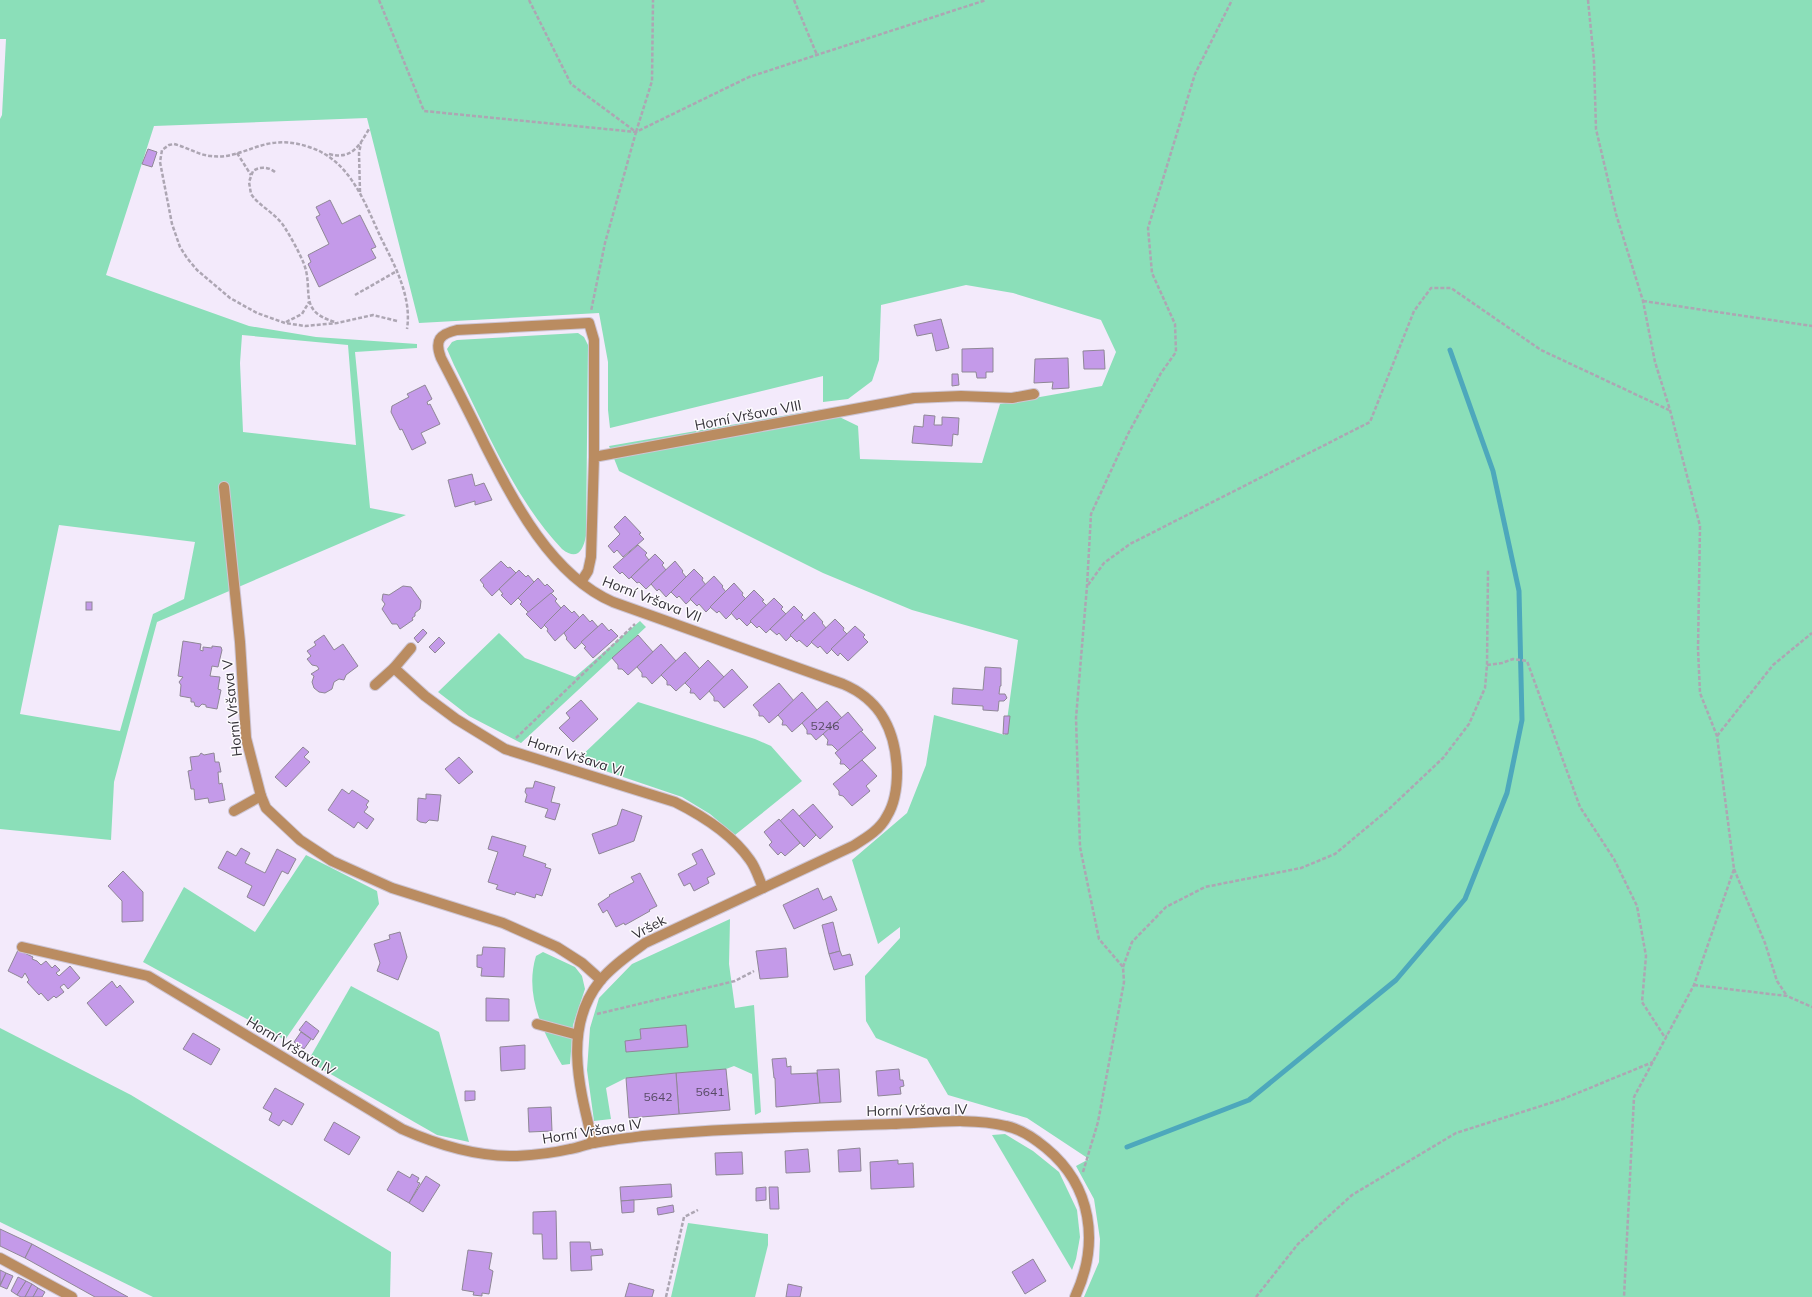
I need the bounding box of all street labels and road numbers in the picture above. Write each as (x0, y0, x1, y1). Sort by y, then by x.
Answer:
street label: Horní Vršava VIII (693, 396, 803, 434)
street label: Horní Vršava VII (600, 572, 704, 626)
street label: Horní Vršava V (218, 658, 246, 757)
street label: Horní Vršava VI (525, 732, 627, 780)
street label: Vršek (629, 910, 670, 943)
street label: Horní Vršava IV (243, 1012, 339, 1080)
street label: Horní Vršava IV (866, 1100, 968, 1120)
street label: Horní Vršava IV (541, 1114, 644, 1148)

